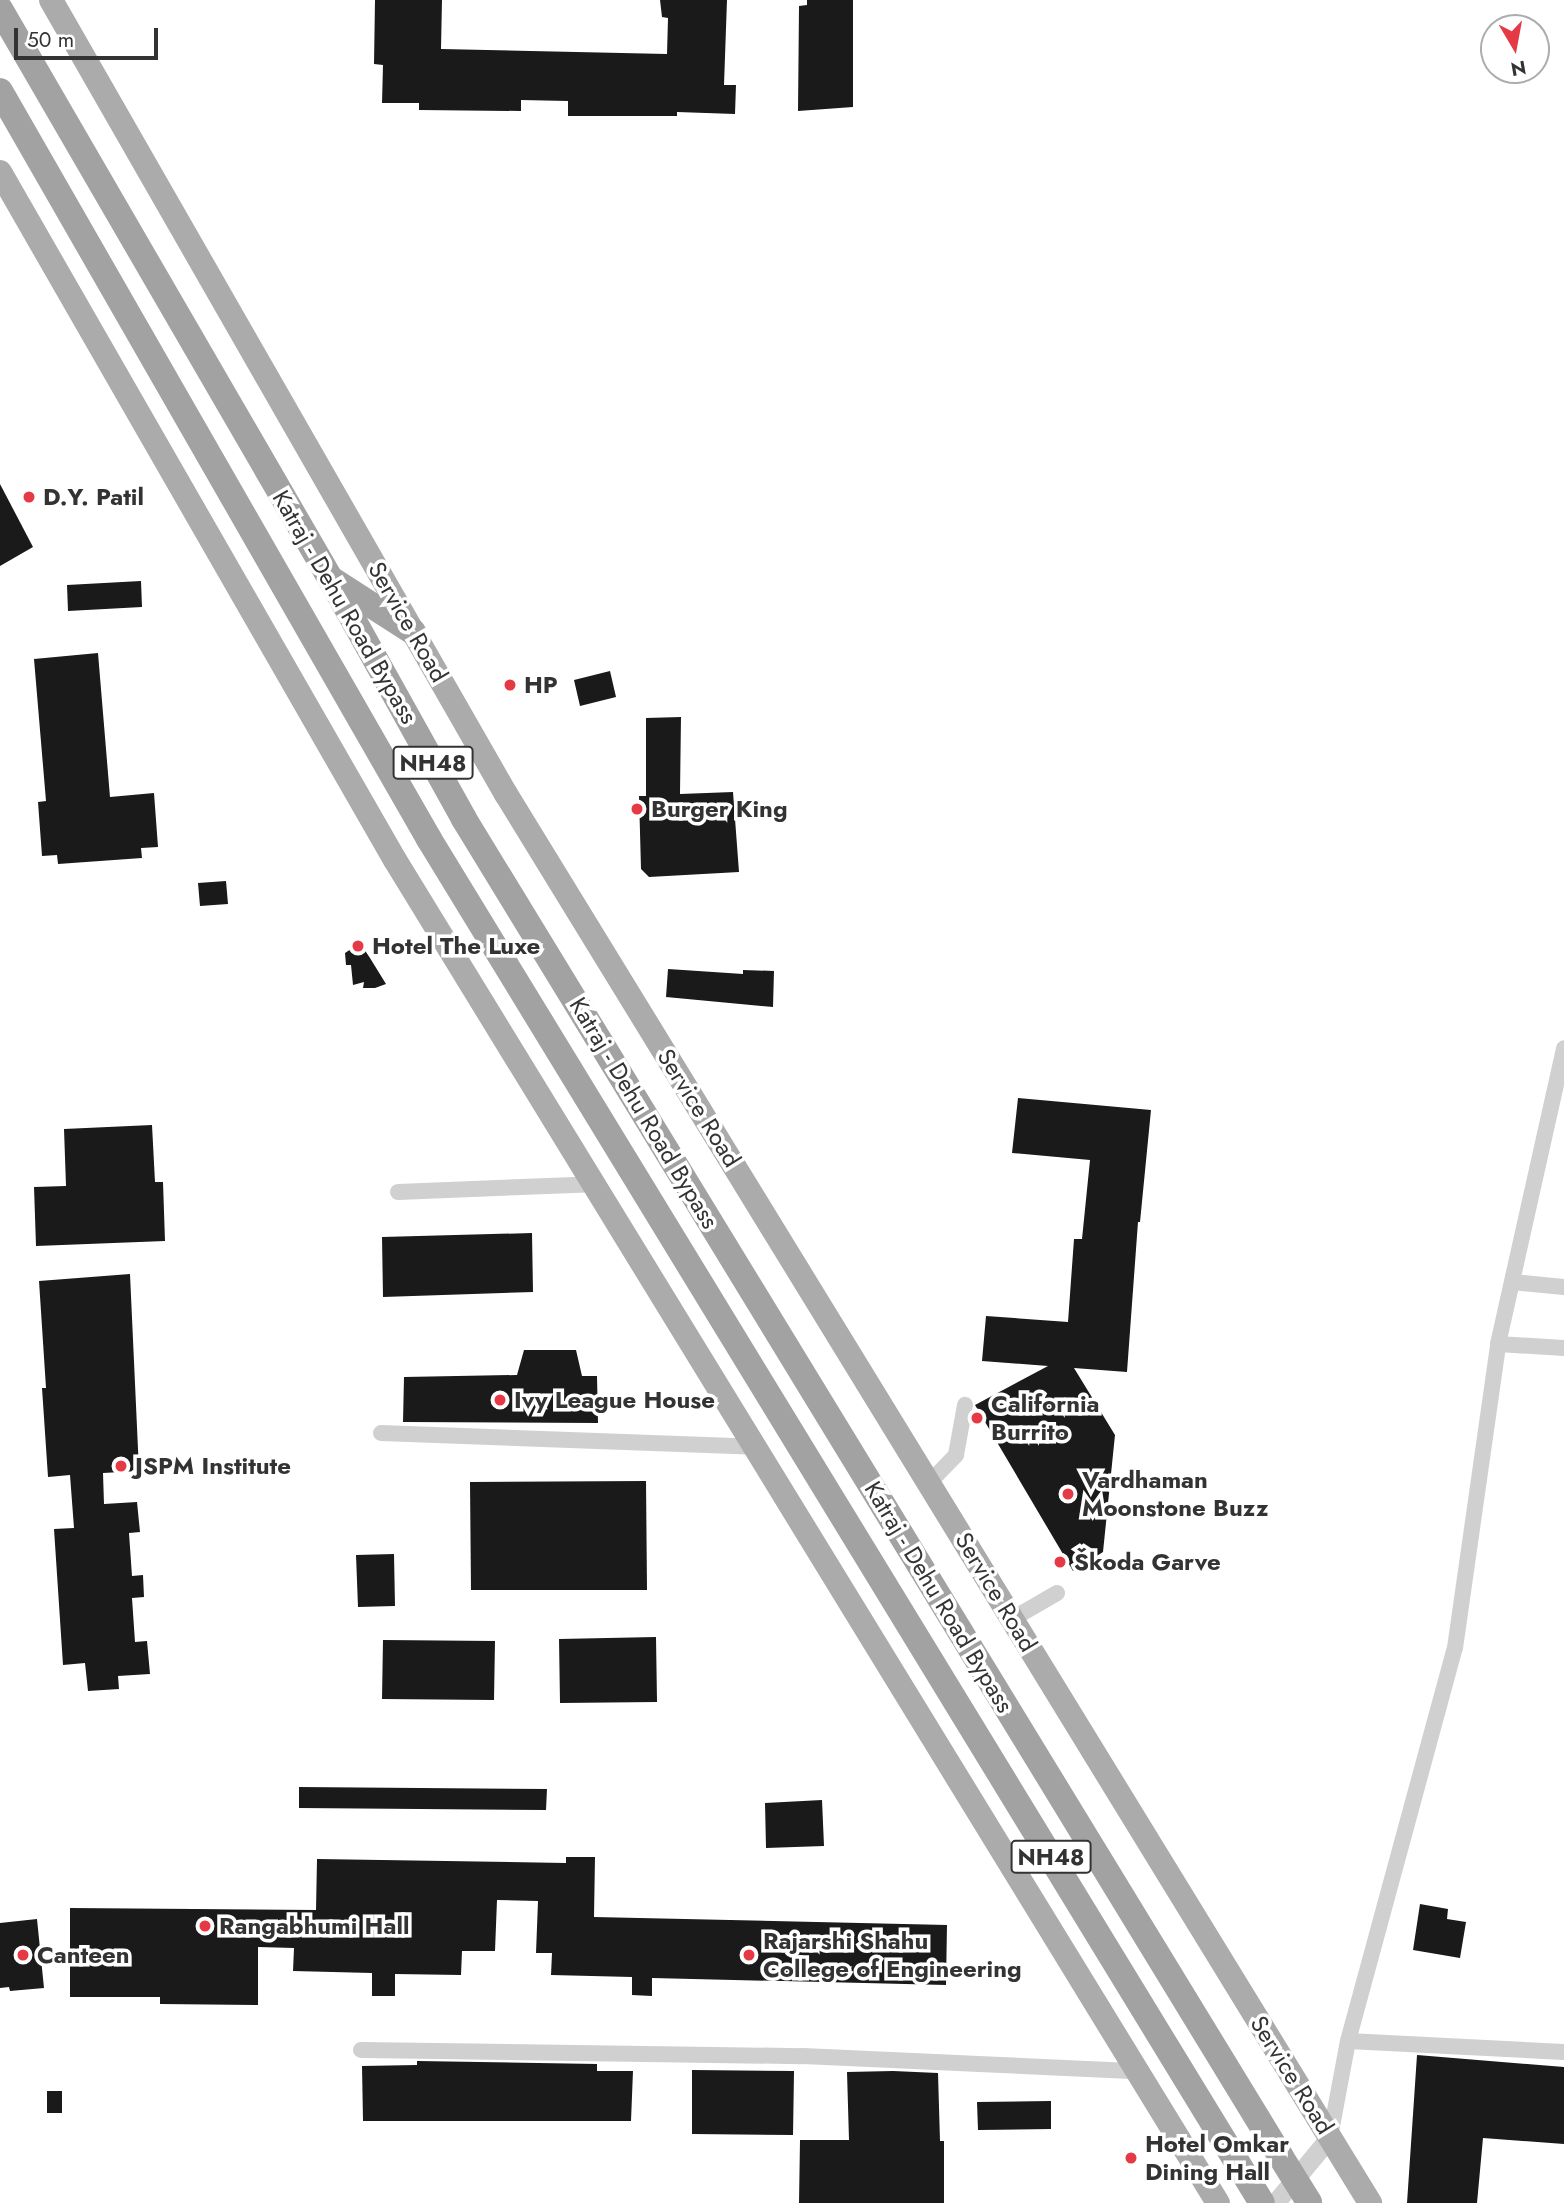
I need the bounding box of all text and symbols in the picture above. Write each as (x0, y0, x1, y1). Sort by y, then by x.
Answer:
scale bar (18, 14, 161, 58)
north arrow (1480, 14, 1550, 84)
text: 50 m (27, 25, 74, 55)
text: N (1509, 54, 1528, 83)
place label: D.Y. Patil (43, 483, 144, 511)
street label: Katraj - Dehu Road Bypass (266, 485, 424, 729)
marker: D.Y. Patil (21, 489, 37, 505)
street label: Service Road (362, 557, 454, 687)
place label: HP (524, 671, 558, 699)
marker: HP (502, 677, 518, 693)
road number: NH48 (391, 744, 475, 782)
place label: Burger King (651, 795, 788, 823)
marker: Burger King (629, 801, 645, 817)
place label: Hotel The Luxe (372, 932, 540, 960)
marker: Hotel The Luxe (350, 938, 366, 954)
street label: Katraj - Dehu Road Bypass (564, 992, 724, 1234)
street label: Service Road (651, 1044, 747, 1172)
place label: Ivy League House (514, 1386, 715, 1414)
place label: California Burrito (991, 1390, 1100, 1446)
marker: Ivy League House (492, 1392, 508, 1408)
marker: California Burrito (969, 1410, 985, 1426)
place label: JSPM Institute (135, 1452, 291, 1480)
marker: JSPM Institute (113, 1458, 129, 1474)
place label: Vardhaman Moonstone Buzz (1082, 1466, 1269, 1522)
street label: Katraj - Dehu Road Bypass (859, 1476, 1019, 1718)
marker: Vardhaman Moonstone Buzz (1060, 1486, 1076, 1502)
street label: Service Road (949, 1527, 1043, 1657)
place label: Škoda Garve (1074, 1548, 1221, 1576)
marker: Škoda Garve (1052, 1554, 1068, 1570)
road number: NH48 (1009, 1838, 1093, 1876)
place label: Rangabhumi Hall (219, 1912, 409, 1940)
marker: Rangabhumi Hall (197, 1918, 213, 1934)
place label: Rajarshi Shahu College of Engineering (763, 1927, 1022, 1983)
place label: Canteen (37, 1941, 129, 1969)
marker: Canteen (15, 1947, 31, 1963)
marker: Rajarshi Shahu College of Engineering (741, 1947, 757, 1963)
street label: Service Road (1244, 2011, 1340, 2139)
place label: Hotel Omkar Dining Hall (1145, 2130, 1289, 2186)
marker: Hotel Omkar Dining Hall (1123, 2150, 1139, 2166)

